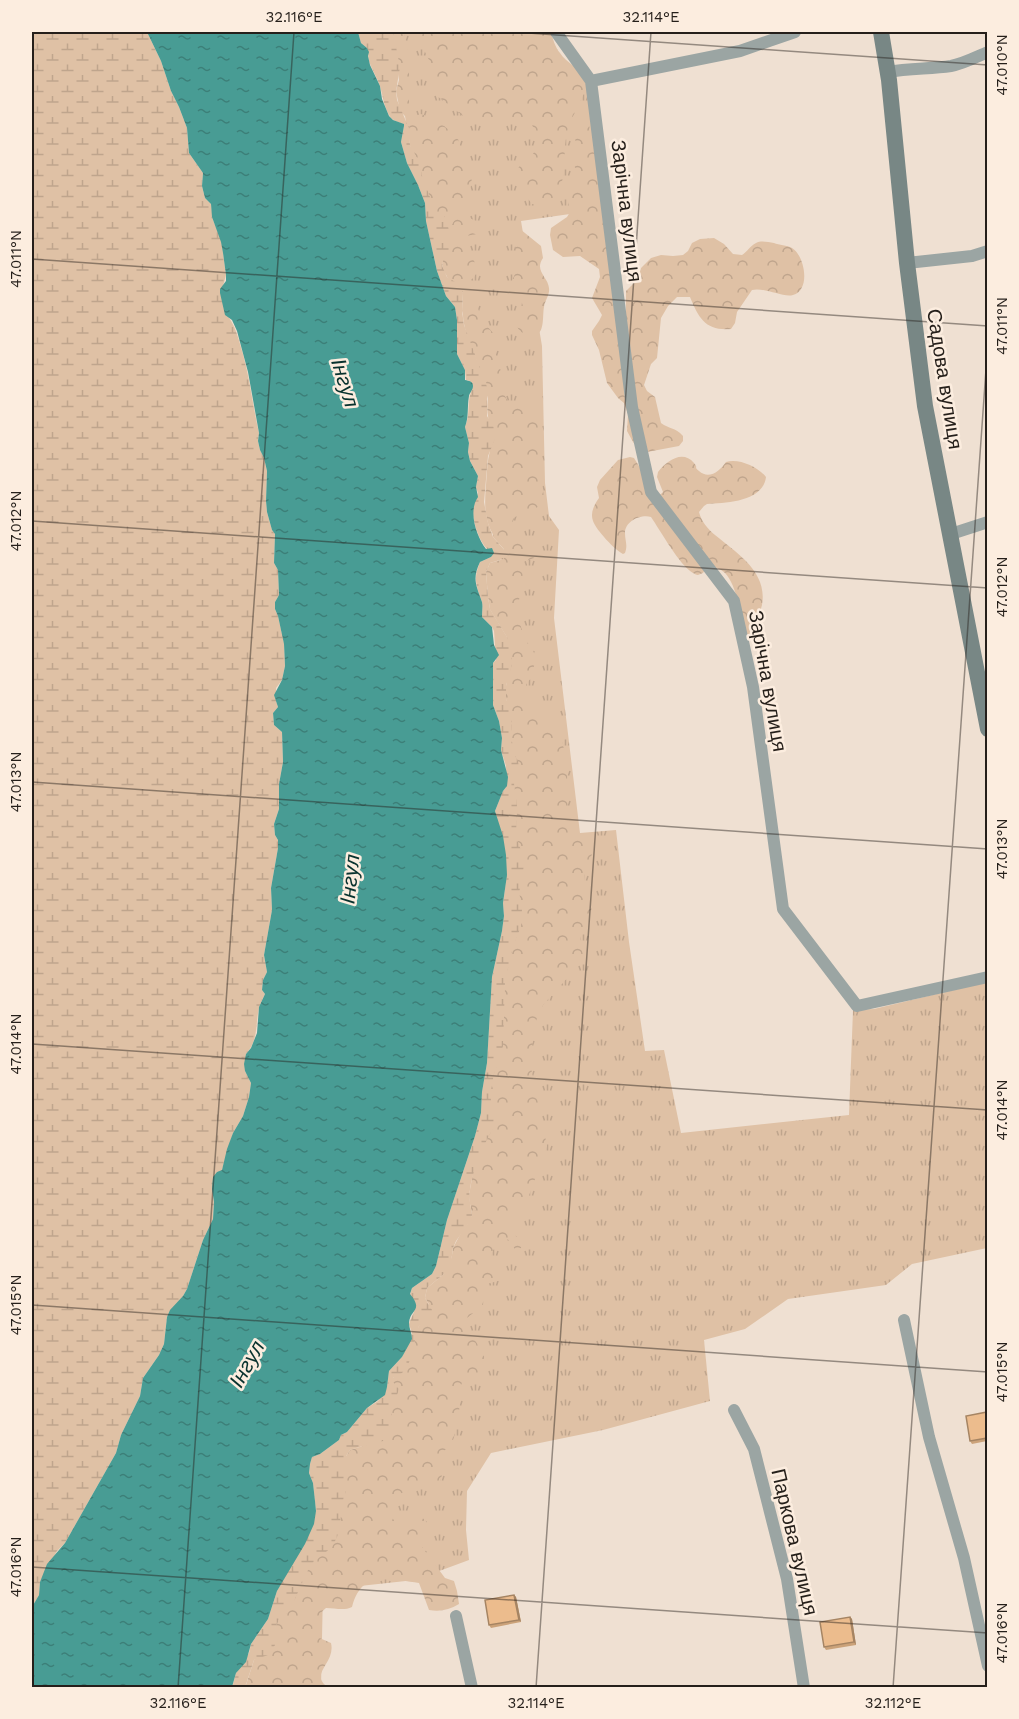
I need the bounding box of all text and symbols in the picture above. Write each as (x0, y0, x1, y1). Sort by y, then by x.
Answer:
text: 32.116°E (265, 8, 323, 26)
text: 32.114°E (622, 8, 680, 26)
text: 47.010°N (993, 34, 1011, 96)
street label: Зарічна вулиця (606, 139, 648, 283)
text: 47.011°N (7, 230, 25, 288)
text: 47.011°N (993, 297, 1011, 355)
street label: Садова вулиця (922, 307, 968, 451)
water label: Інгул (326, 355, 365, 410)
text: 47.012°N (7, 491, 25, 551)
text: 47.012°N (993, 557, 1011, 617)
street label: Зарічна вулиця (744, 608, 792, 754)
text: 47.013°N (7, 752, 25, 812)
text: 47.013°N (993, 819, 1011, 879)
water label: Інгул (334, 853, 365, 905)
text: 47.014°N (7, 1013, 25, 1075)
text: 47.014°N (993, 1079, 1011, 1141)
text: 47.015°N (7, 1275, 25, 1335)
water label: Інгул (224, 1336, 270, 1392)
text: 47.015°N (993, 1342, 1011, 1402)
street label: Паркова вулиця (766, 1466, 824, 1618)
text: 47.016°N (7, 1536, 25, 1598)
text: 47.016°N (993, 1602, 1011, 1664)
text: 32.116°E (149, 1694, 207, 1712)
text: 32.114°E (507, 1694, 565, 1712)
text: 32.112°E (865, 1694, 921, 1712)

